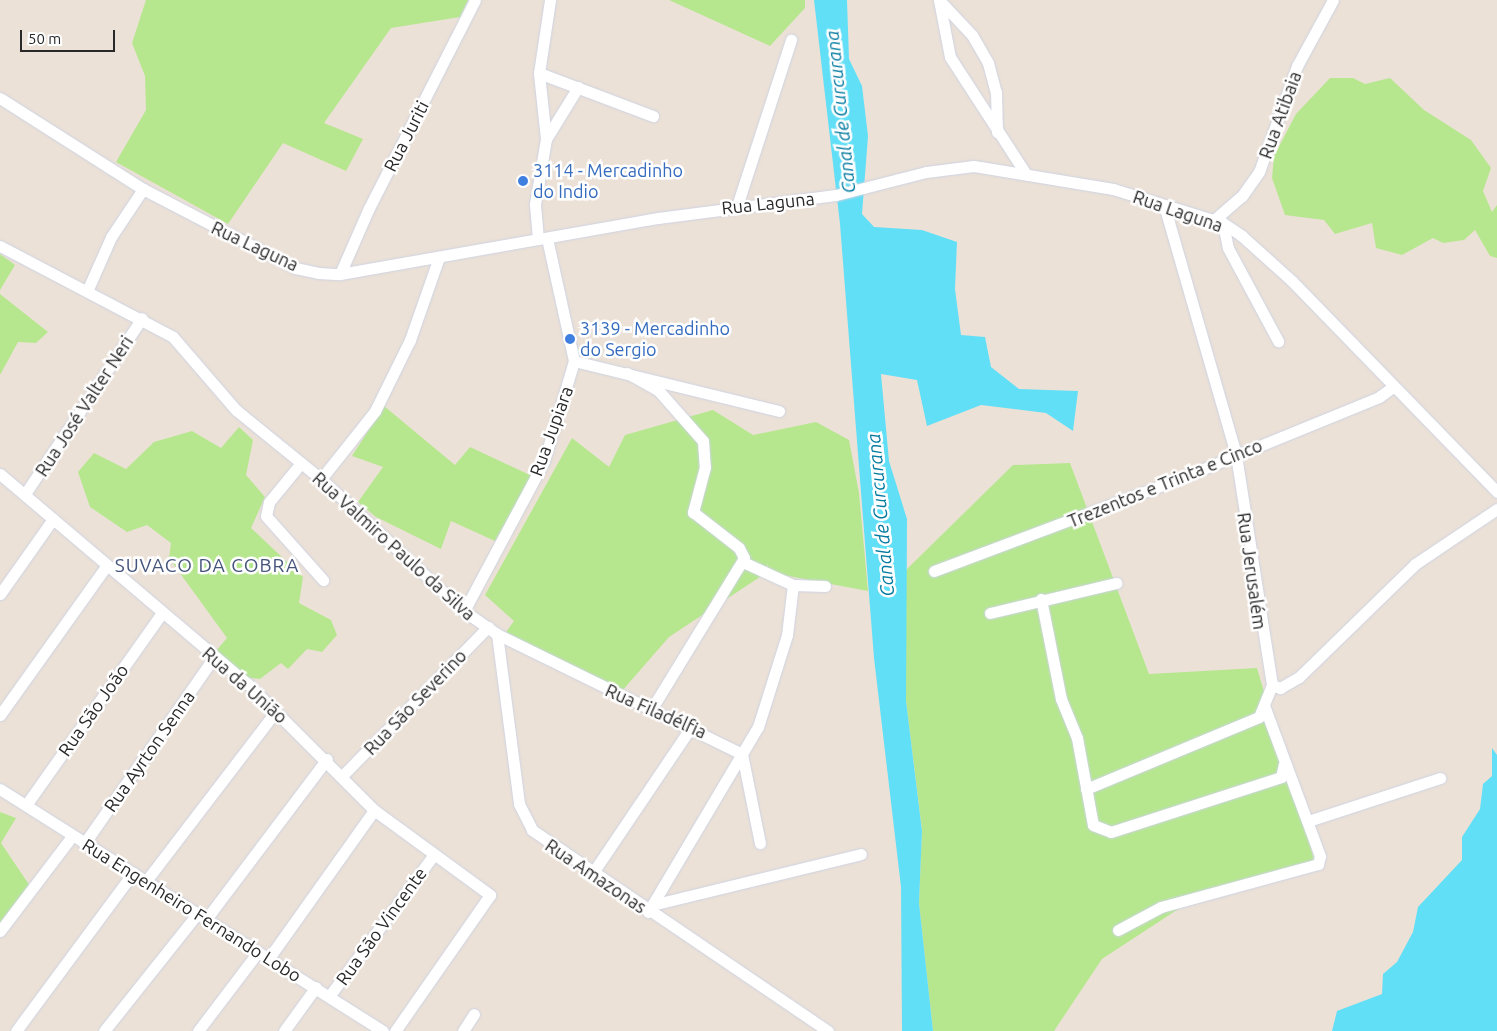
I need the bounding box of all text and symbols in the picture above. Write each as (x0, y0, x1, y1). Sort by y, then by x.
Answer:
scale bar (22, 20, 118, 52)
water label: Canal de Curcurana (821, 29, 861, 195)
text: 50 m (28, 30, 61, 47)
street label: Rua Atibaia (1254, 68, 1306, 162)
street label: Rua Juriti (379, 97, 433, 175)
place label: 3114 - Mercadinho do Indio (533, 160, 683, 202)
marker: 3114 - Mercadinho do Indio (517, 175, 529, 187)
street label: Rua Laguna (1130, 186, 1226, 236)
street label: Rua Laguna (720, 187, 816, 219)
street label: Rua Laguna (208, 216, 302, 276)
place label: 3139 - Mercadinho do Sergio (580, 318, 730, 360)
street label: Rua José Valter Neri (31, 332, 137, 480)
marker: 3139 - Mercadinho do Sergio (564, 333, 576, 345)
street label: Rua Jupiara (525, 383, 577, 479)
water label: Canal de Curcurana (863, 433, 899, 597)
street label: Trezentos e Trinta e Cinco (1065, 434, 1265, 532)
street label: Rua Valmiro Paulo da Silva (308, 467, 480, 625)
street label: Rua Jerusalém (1233, 511, 1271, 631)
district label: SUVACO DA COBRA (113, 555, 301, 577)
street label: Rua da União (198, 642, 292, 728)
street label: Rua São Severino (359, 645, 471, 759)
street label: Rua São João (53, 660, 133, 760)
street label: Rua Filadélfia (602, 679, 710, 743)
street label: Rua Ayrton Senna (99, 686, 199, 816)
street label: Rua Engenheiro Fernando Lobo (79, 834, 305, 986)
street label: Rua Amazonas (541, 834, 651, 918)
street label: Rua São Vincente (331, 863, 431, 989)

